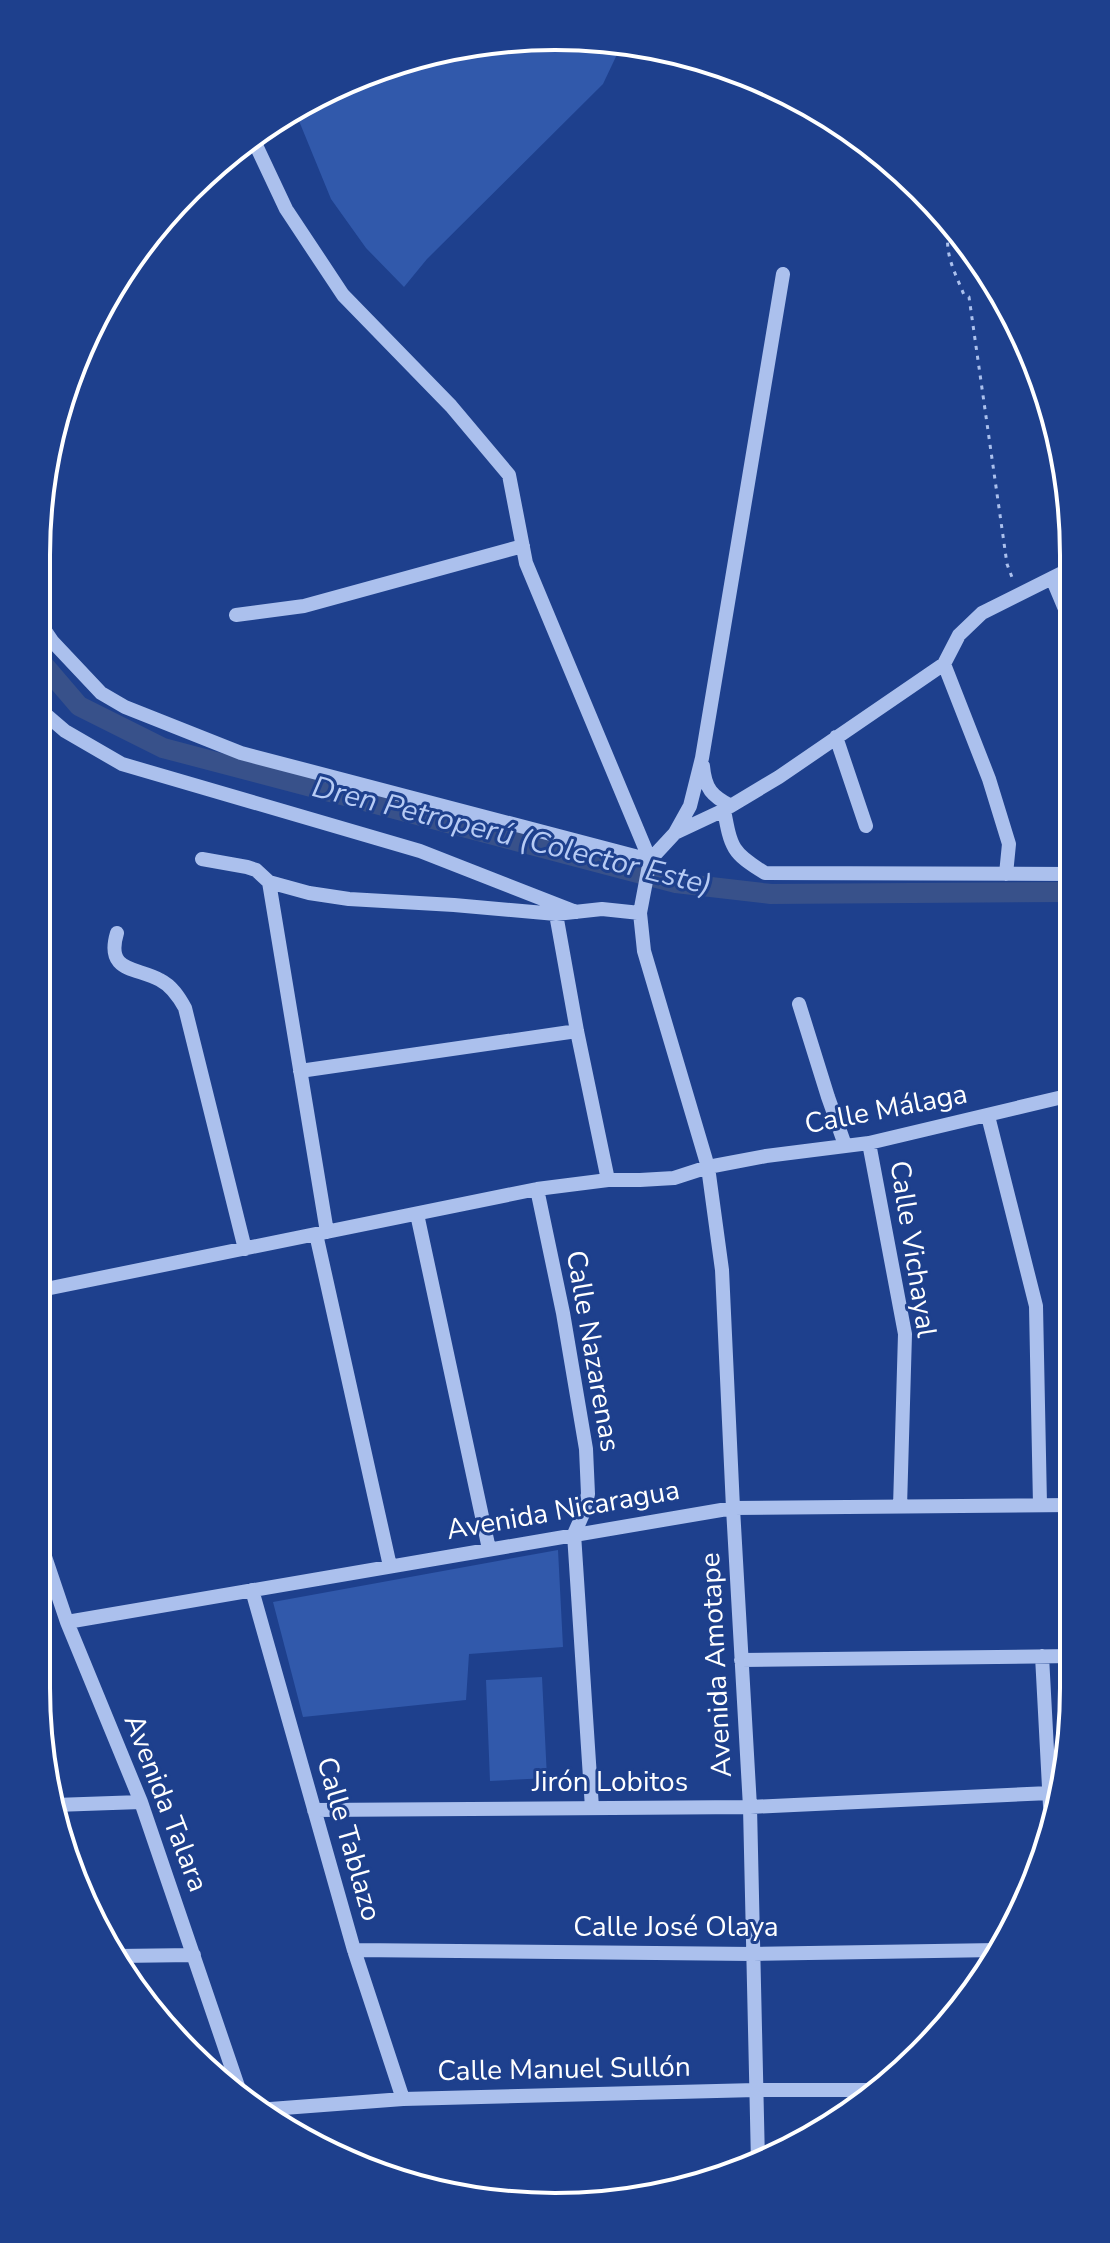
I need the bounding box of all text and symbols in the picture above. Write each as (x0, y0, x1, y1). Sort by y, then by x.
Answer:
water label: Dren Petroperú (Colector Este) (308, 766, 716, 906)
street label: Calle Málaga (801, 1075, 971, 1143)
street label: Calle Vichayal (880, 1158, 946, 1341)
street label: Calle Nazarenas (557, 1247, 629, 1455)
street label: Avenida Nicaragua (443, 1471, 683, 1549)
street label: Avenida Amotape (691, 1552, 741, 1778)
street label: Avenida Talara (115, 1709, 217, 1897)
street label: Calle Tablazo (307, 1753, 391, 1925)
street label: Jirón Lobitos (531, 1763, 688, 1801)
street label: Calle José Olaya (573, 1908, 779, 1946)
street label: Calle Manuel Sullón (437, 2048, 691, 2090)

